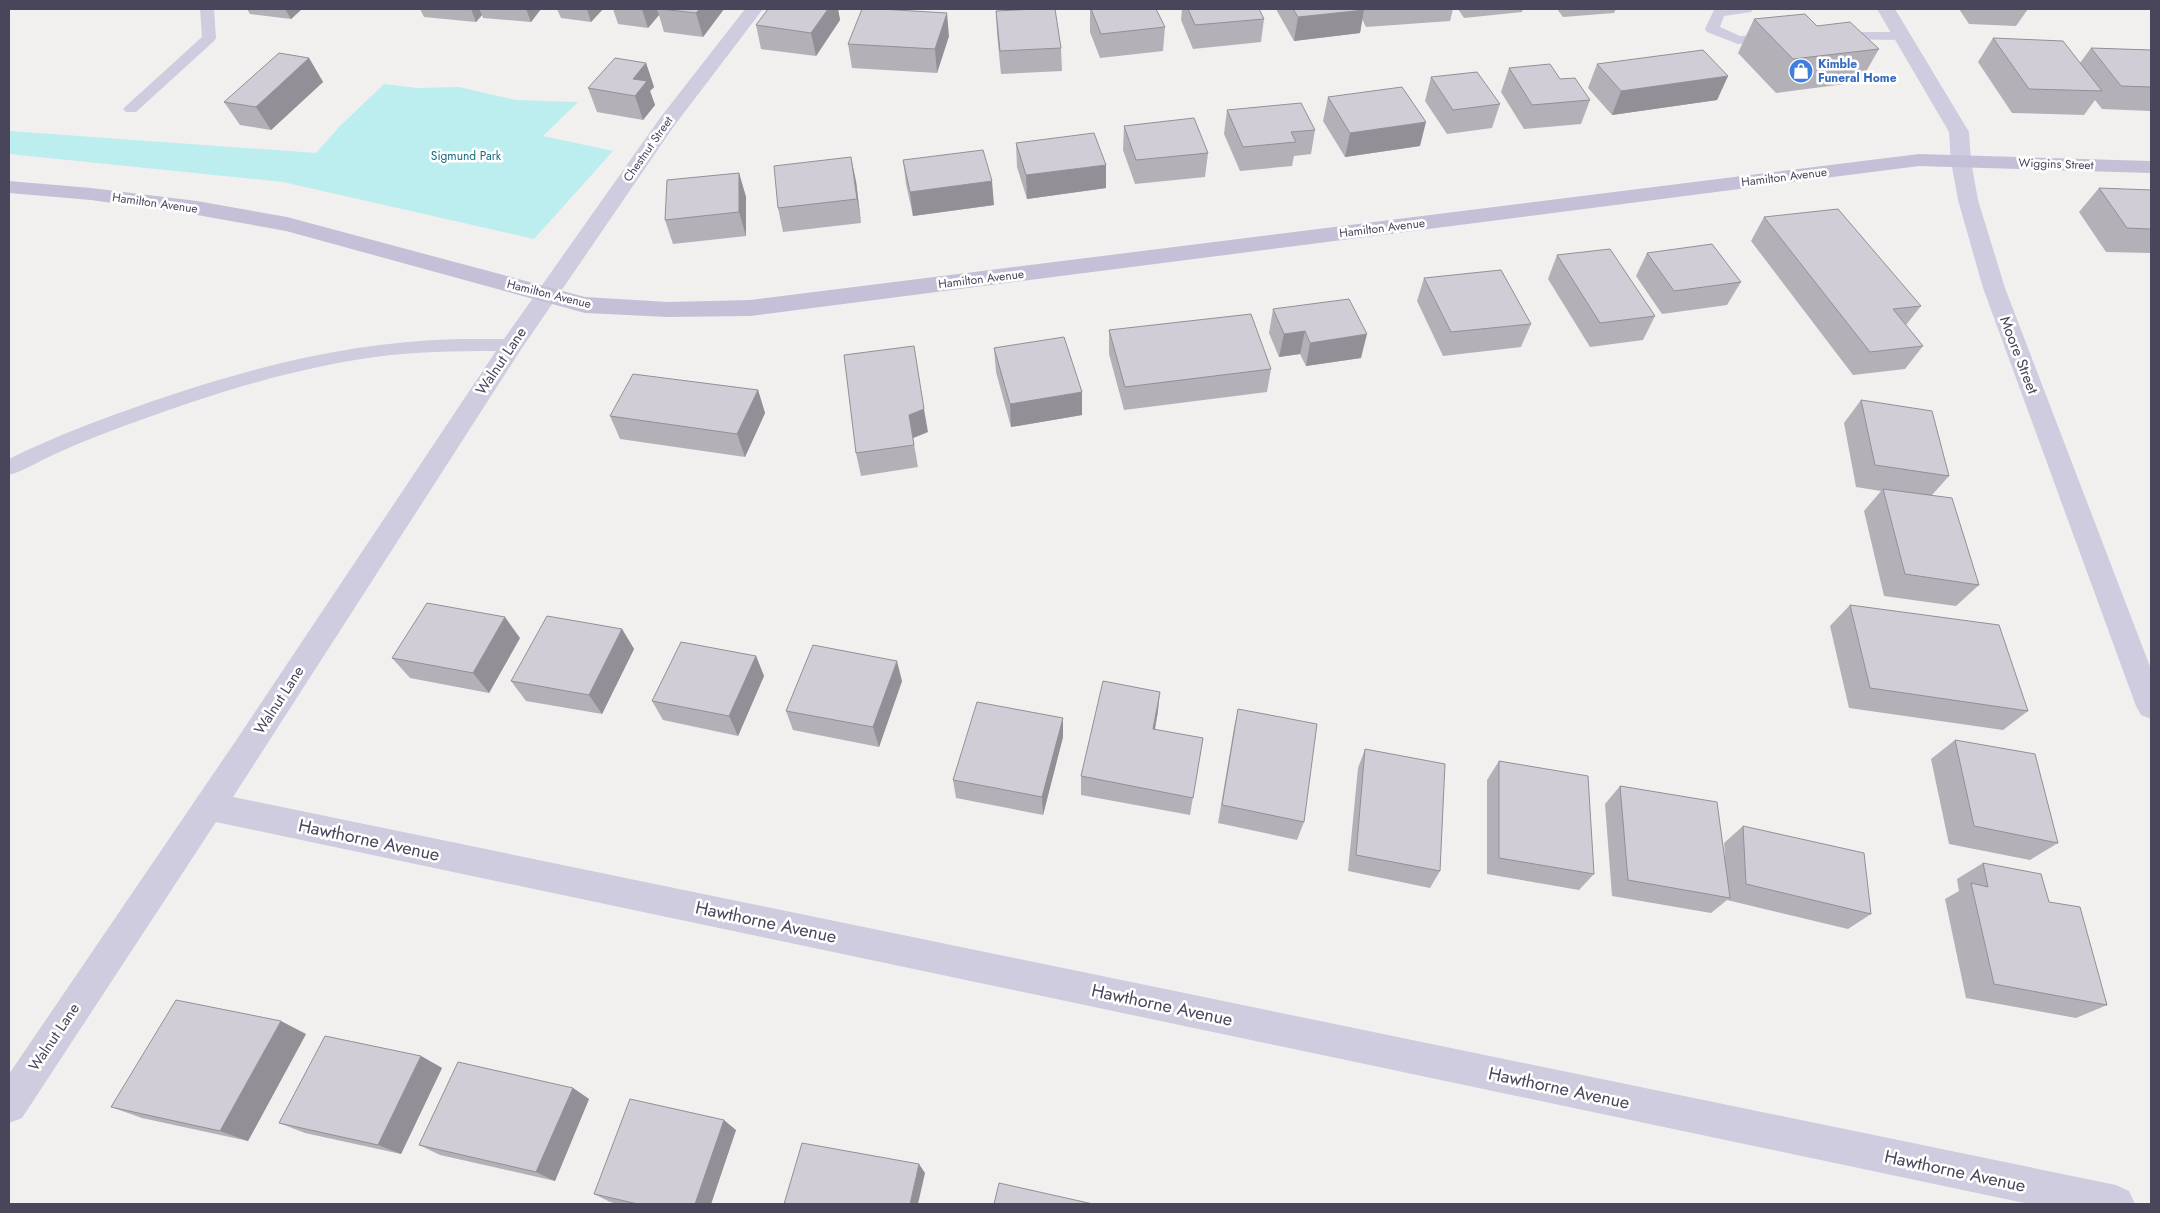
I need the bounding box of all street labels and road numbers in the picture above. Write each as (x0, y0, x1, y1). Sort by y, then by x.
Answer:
street label: Chestnut Street (619, 113, 677, 185)
street label: Wiggins Street (2018, 154, 2094, 174)
street label: Hamilton Avenue (1740, 163, 1828, 191)
street label: Hamilton Avenue (111, 188, 199, 218)
street label: Hamilton Avenue (1338, 214, 1426, 242)
street label: Hamilton Avenue (937, 265, 1025, 293)
street label: Hamilton Avenue (505, 275, 593, 313)
street label: Moore Street (1994, 313, 2044, 397)
street label: Walnut Lane (470, 323, 532, 399)
street label: Walnut Lane (249, 661, 309, 738)
street label: Hawthorne Avenue (296, 812, 442, 868)
street label: Hawthorne Avenue (693, 894, 839, 950)
street label: Hawthorne Avenue (1089, 977, 1235, 1033)
street label: Walnut Lane (23, 999, 85, 1075)
street label: Hawthorne Avenue (1486, 1060, 1632, 1116)
street label: Hawthorne Avenue (1882, 1143, 2028, 1199)

